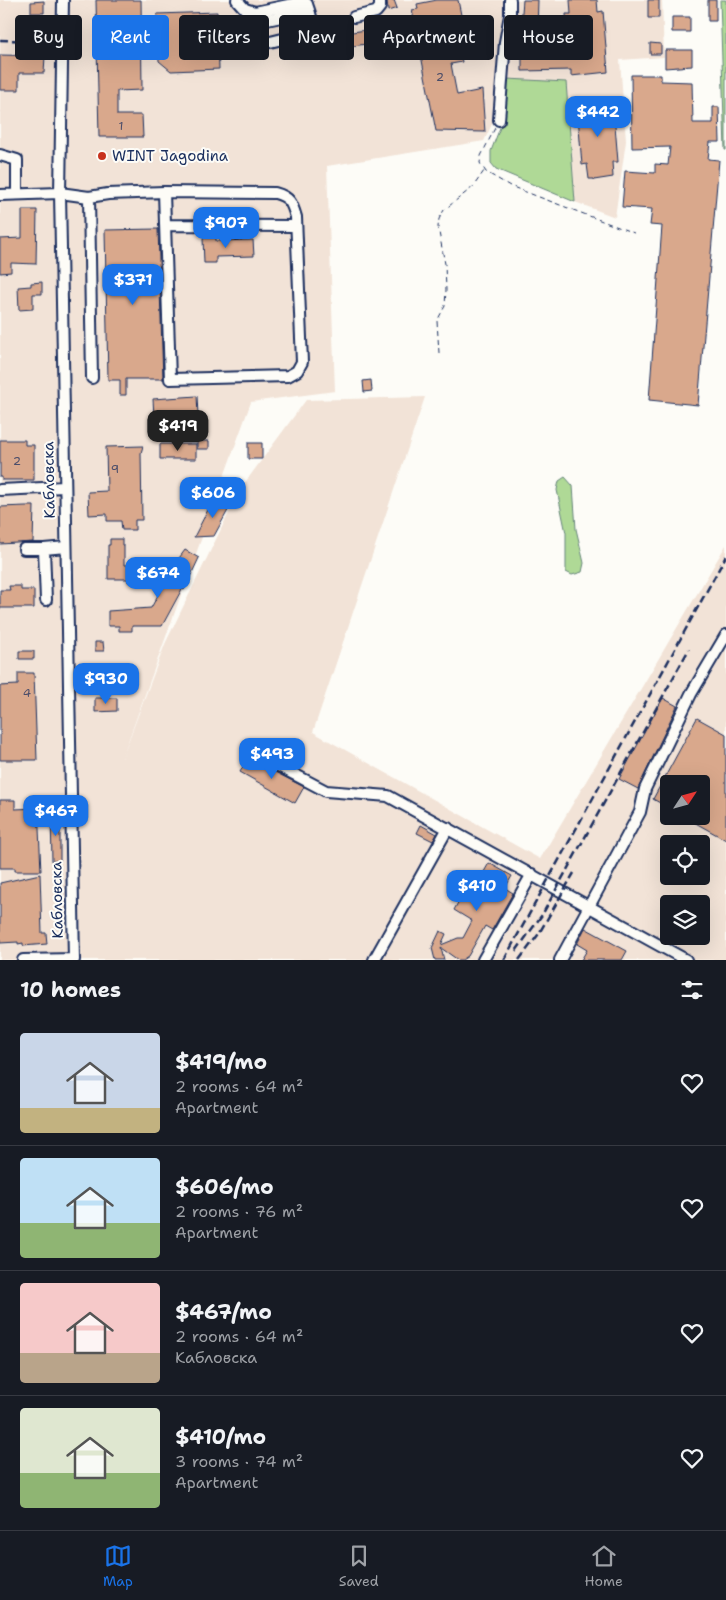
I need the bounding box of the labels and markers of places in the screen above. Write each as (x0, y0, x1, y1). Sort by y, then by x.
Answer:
pin: $442 (568, 96, 628, 138)
place label: WINT Jagodina (112, 146, 229, 166)
marker: WINT Jagodina (96, 150, 108, 162)
pin: $907 (196, 206, 256, 249)
pin: $371 (103, 264, 163, 306)
pin: $419 (148, 410, 208, 452)
pin: $606 (183, 476, 243, 519)
pin: $674 (128, 556, 188, 599)
pin: $930 (76, 662, 136, 705)
pin: $493 (242, 738, 302, 780)
pin: $467 (26, 794, 86, 837)
pin: $410 (447, 870, 507, 912)

